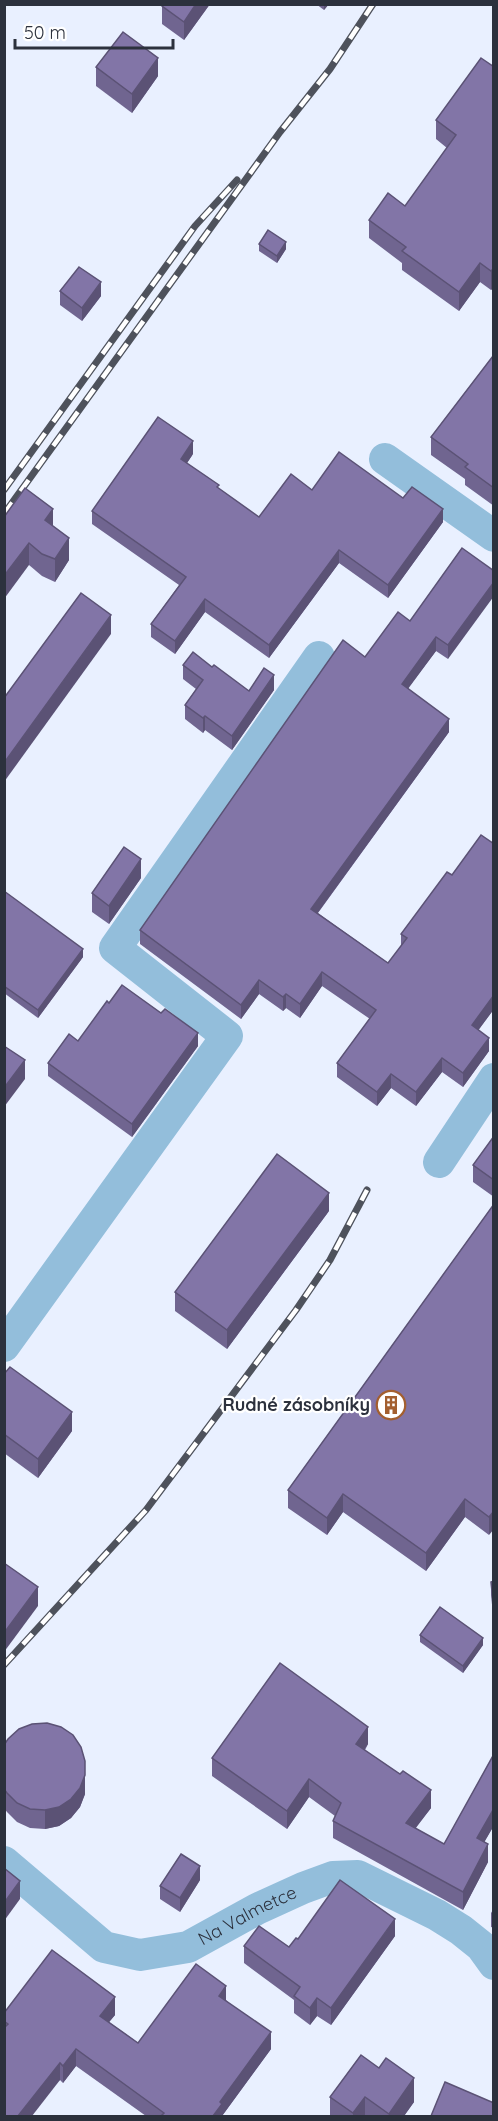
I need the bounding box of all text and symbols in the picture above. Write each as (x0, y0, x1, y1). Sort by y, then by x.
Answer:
scale bar (15, 12, 172, 50)
text: 50 m (24, 21, 66, 44)
building icon: Rudné zásobníky (375, 1389, 407, 1421)
place label: Rudné zásobníky (223, 1393, 370, 1416)
street label: Na Valmetce (194, 1880, 300, 1950)

